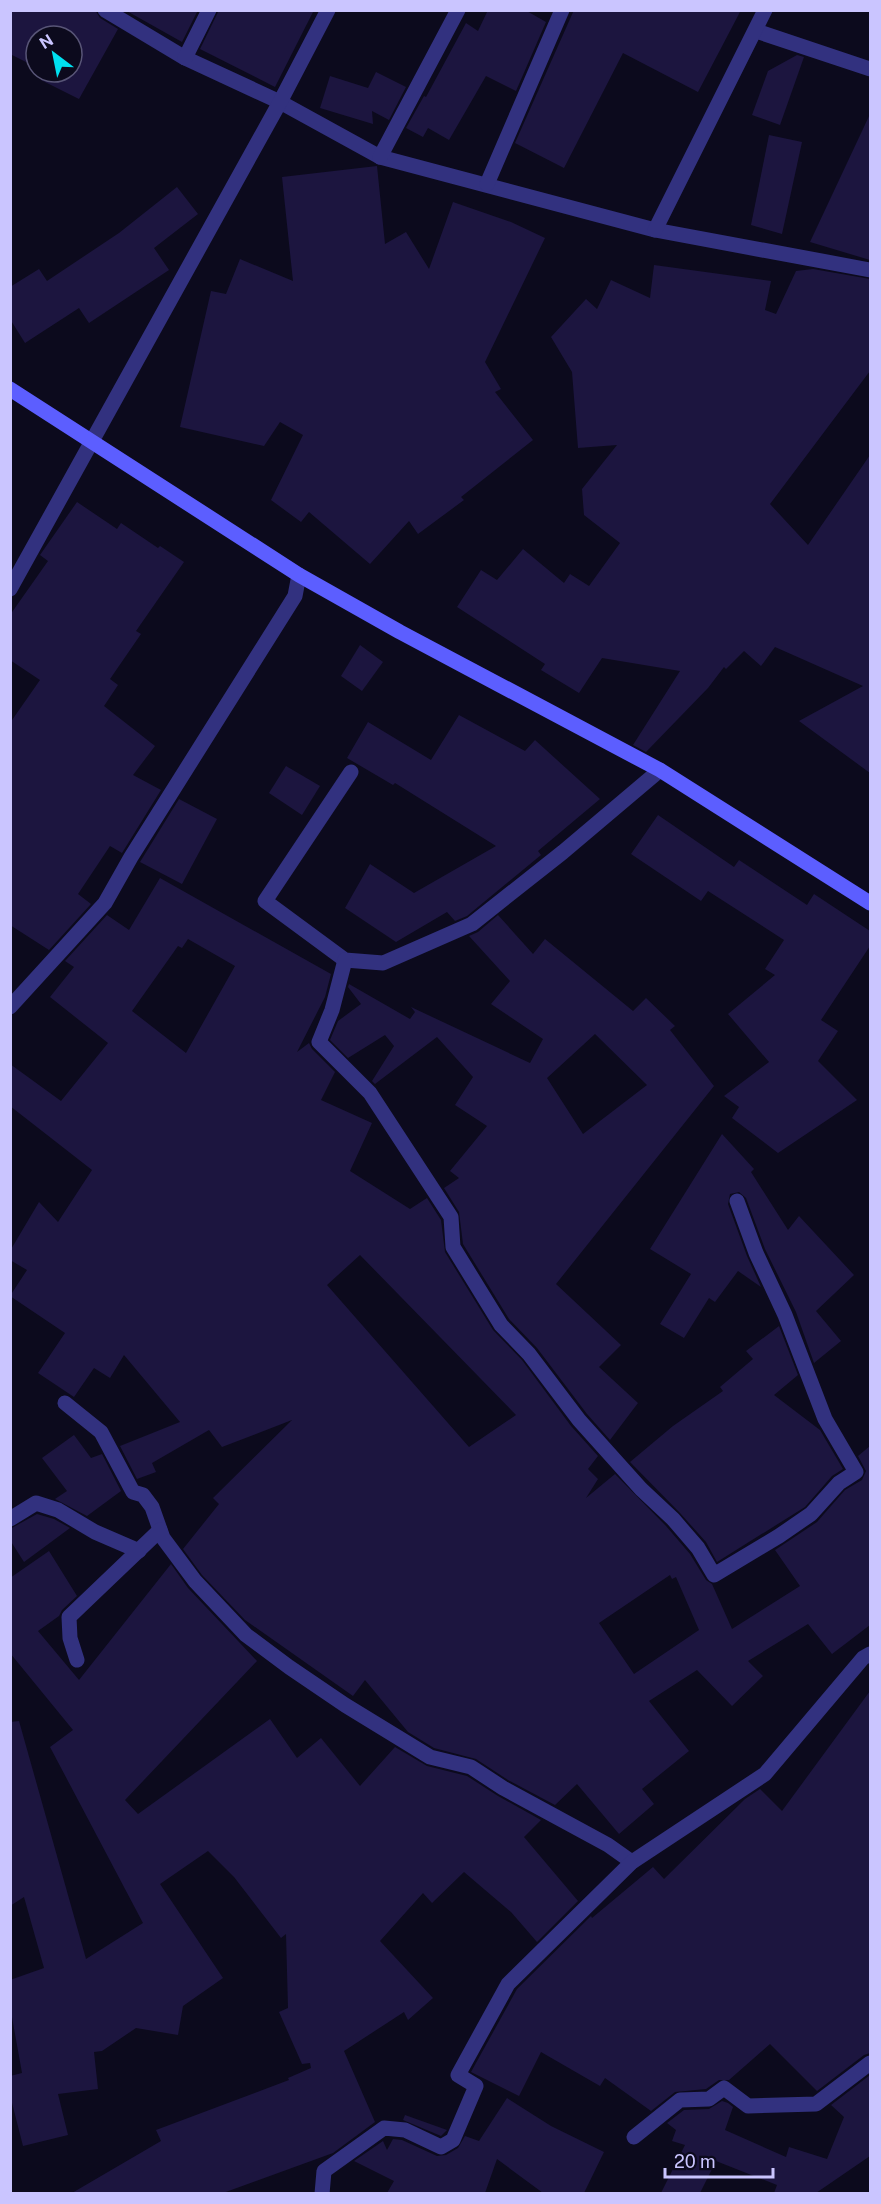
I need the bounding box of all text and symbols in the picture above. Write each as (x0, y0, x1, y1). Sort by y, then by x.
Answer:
north arrow (24, 24, 84, 84)
text: N (36, 30, 57, 53)
scale bar (665, 2141, 773, 2179)
text: 20 m (674, 2151, 716, 2172)

